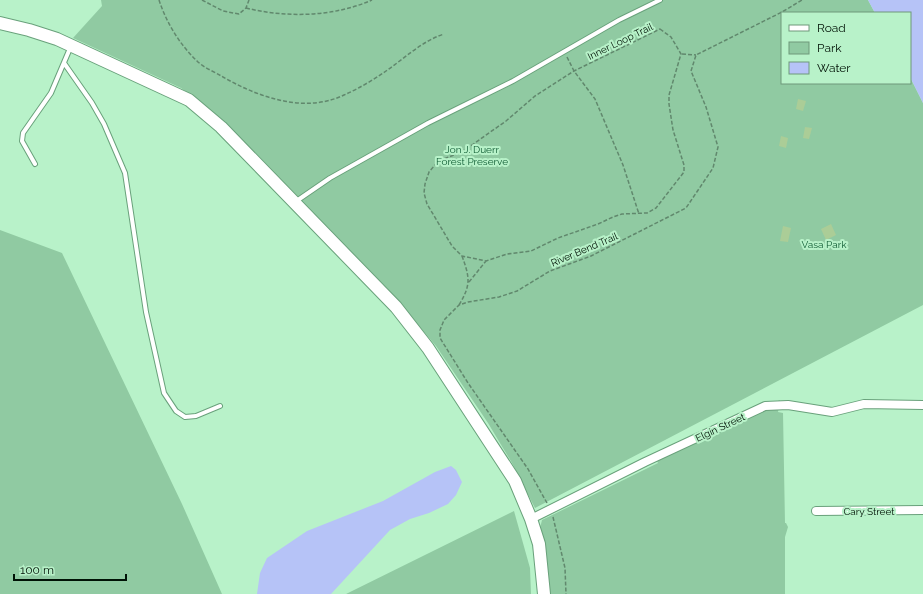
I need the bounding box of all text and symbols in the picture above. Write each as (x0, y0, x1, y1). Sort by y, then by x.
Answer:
legend (781, 12, 911, 84)
street label: Inner Loop Trail (586, 21, 655, 62)
text: Road (817, 21, 846, 35)
text: Park (817, 41, 842, 55)
text: Water (817, 61, 851, 75)
park label: Jon J. Duerr Forest Preserve (436, 144, 508, 167)
street label: River Bend Trail (549, 230, 619, 268)
park label: Vasa Park (802, 239, 847, 250)
street label: Elgin Street (694, 411, 747, 444)
street label: Cary Street (843, 506, 895, 517)
scale bar (14, 556, 126, 582)
text: 100 m (20, 563, 54, 577)

